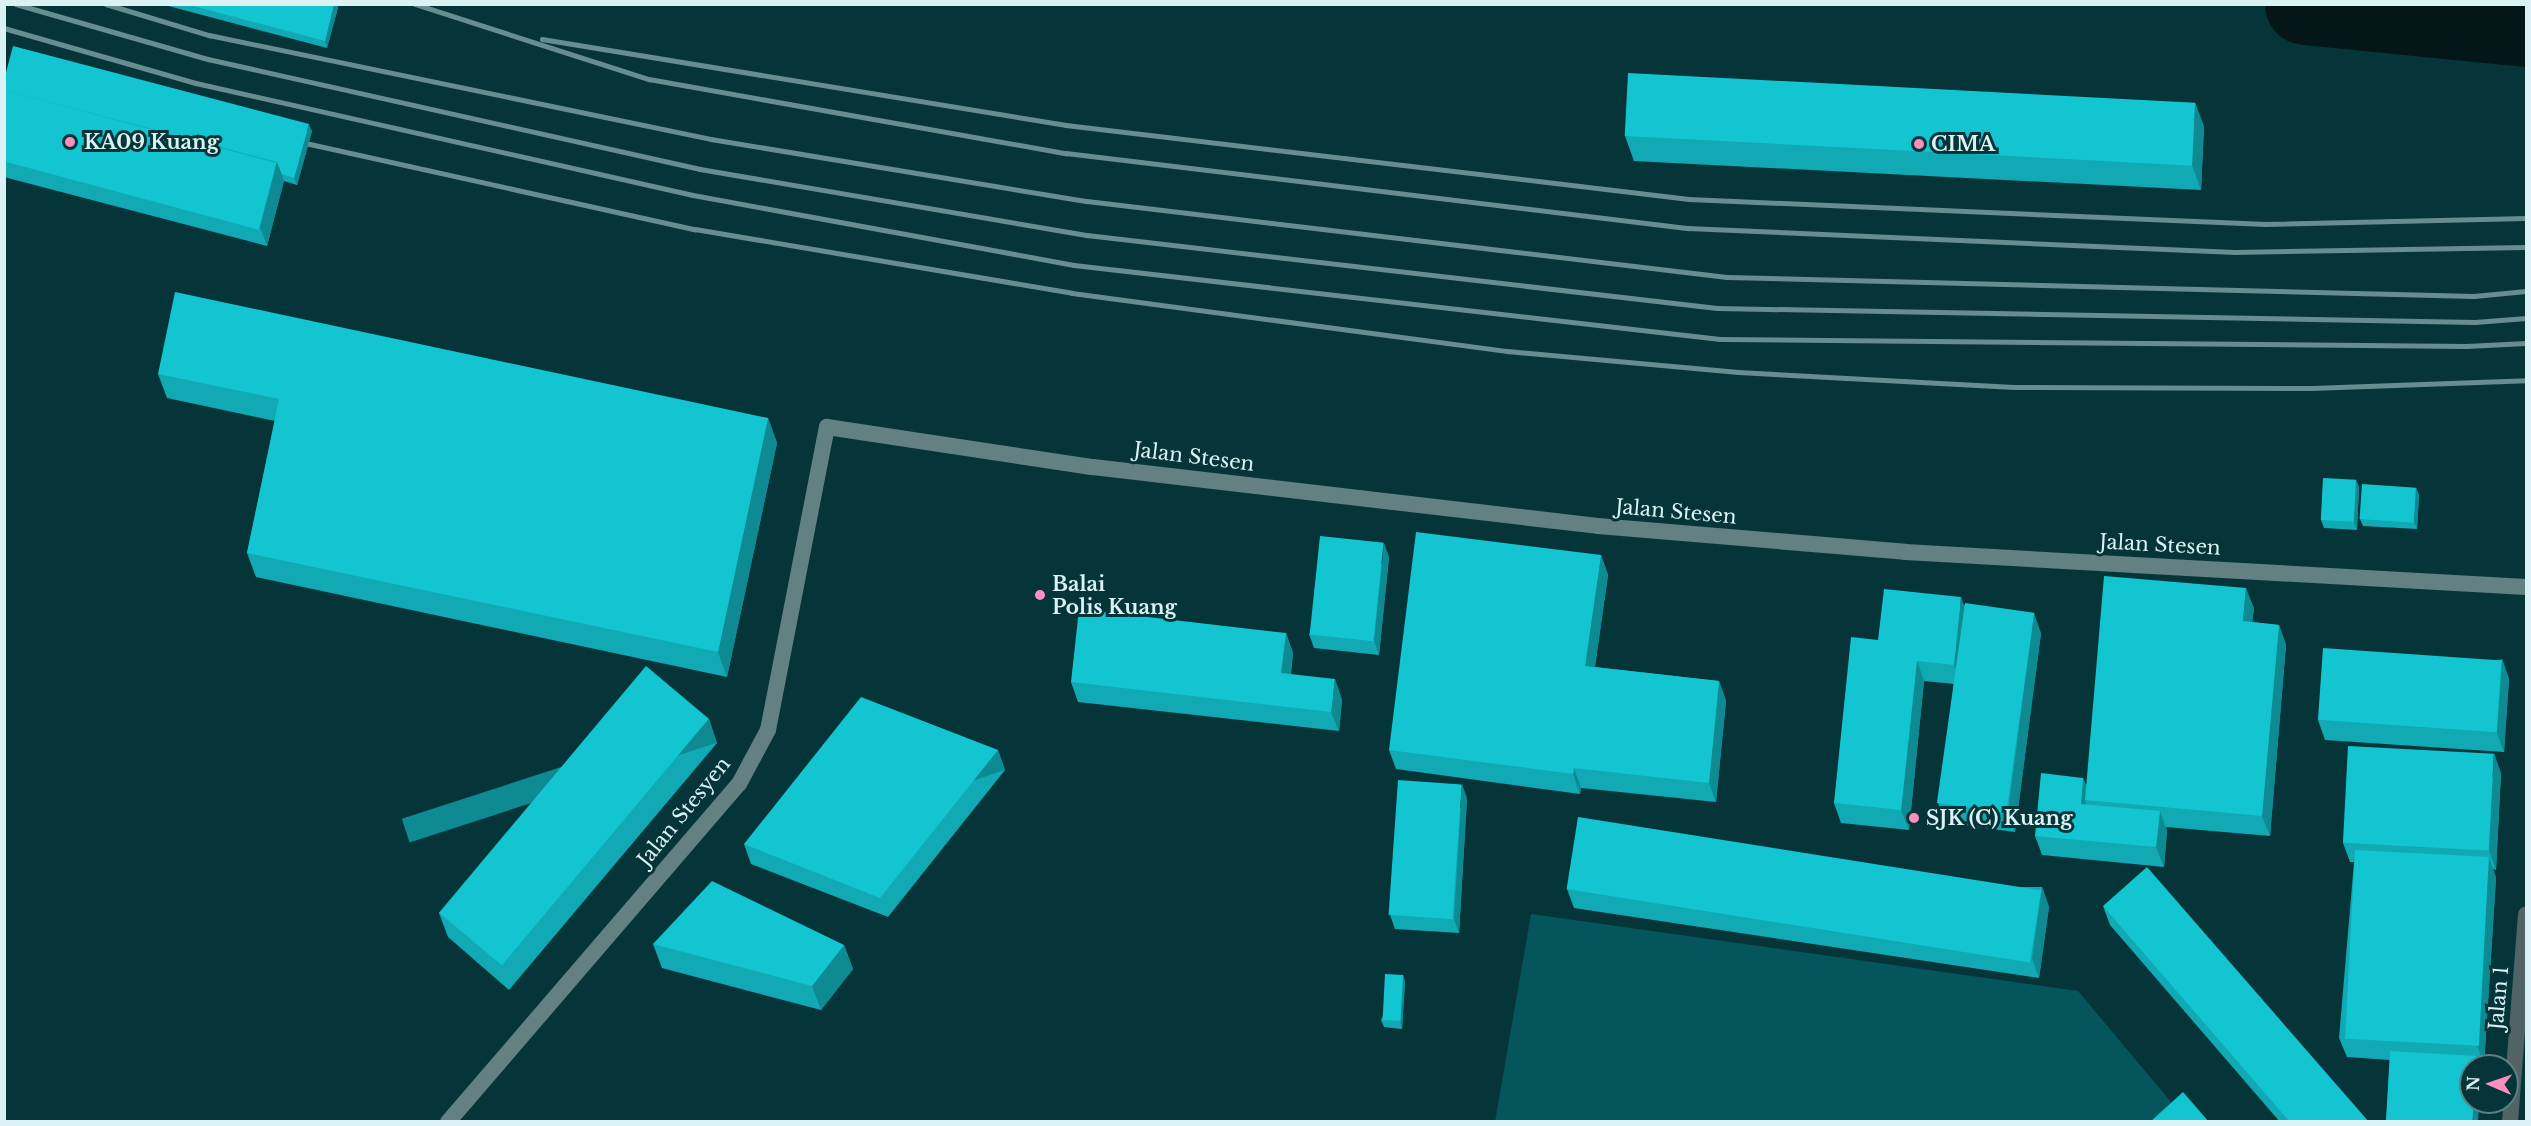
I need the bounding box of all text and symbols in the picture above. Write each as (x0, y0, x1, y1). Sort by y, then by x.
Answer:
place label: KA09 Kuang (84, 130, 219, 154)
place label: CIMA (1931, 132, 1995, 156)
marker: KA09 Kuang (61, 133, 79, 151)
marker: CIMA (1912, 137, 1926, 151)
street label: Jalan Stesen (1132, 438, 1256, 476)
street label: Jalan Stesen (1614, 495, 1738, 529)
street label: Jalan Stesen (2099, 530, 2221, 560)
place label: Balai Polis Kuang (1052, 572, 1177, 619)
marker: Balai Polis Kuang (1033, 588, 1047, 602)
street label: Jalan Stesyen (633, 752, 735, 872)
place label: SJK (C) Kuang (1926, 806, 2073, 830)
marker: SJK (C) Kuang (1907, 811, 1921, 825)
street label: Jalan 1 (2484, 965, 2514, 1031)
north arrow (2459, 1054, 2519, 1114)
text: N (2463, 1076, 2483, 1091)

